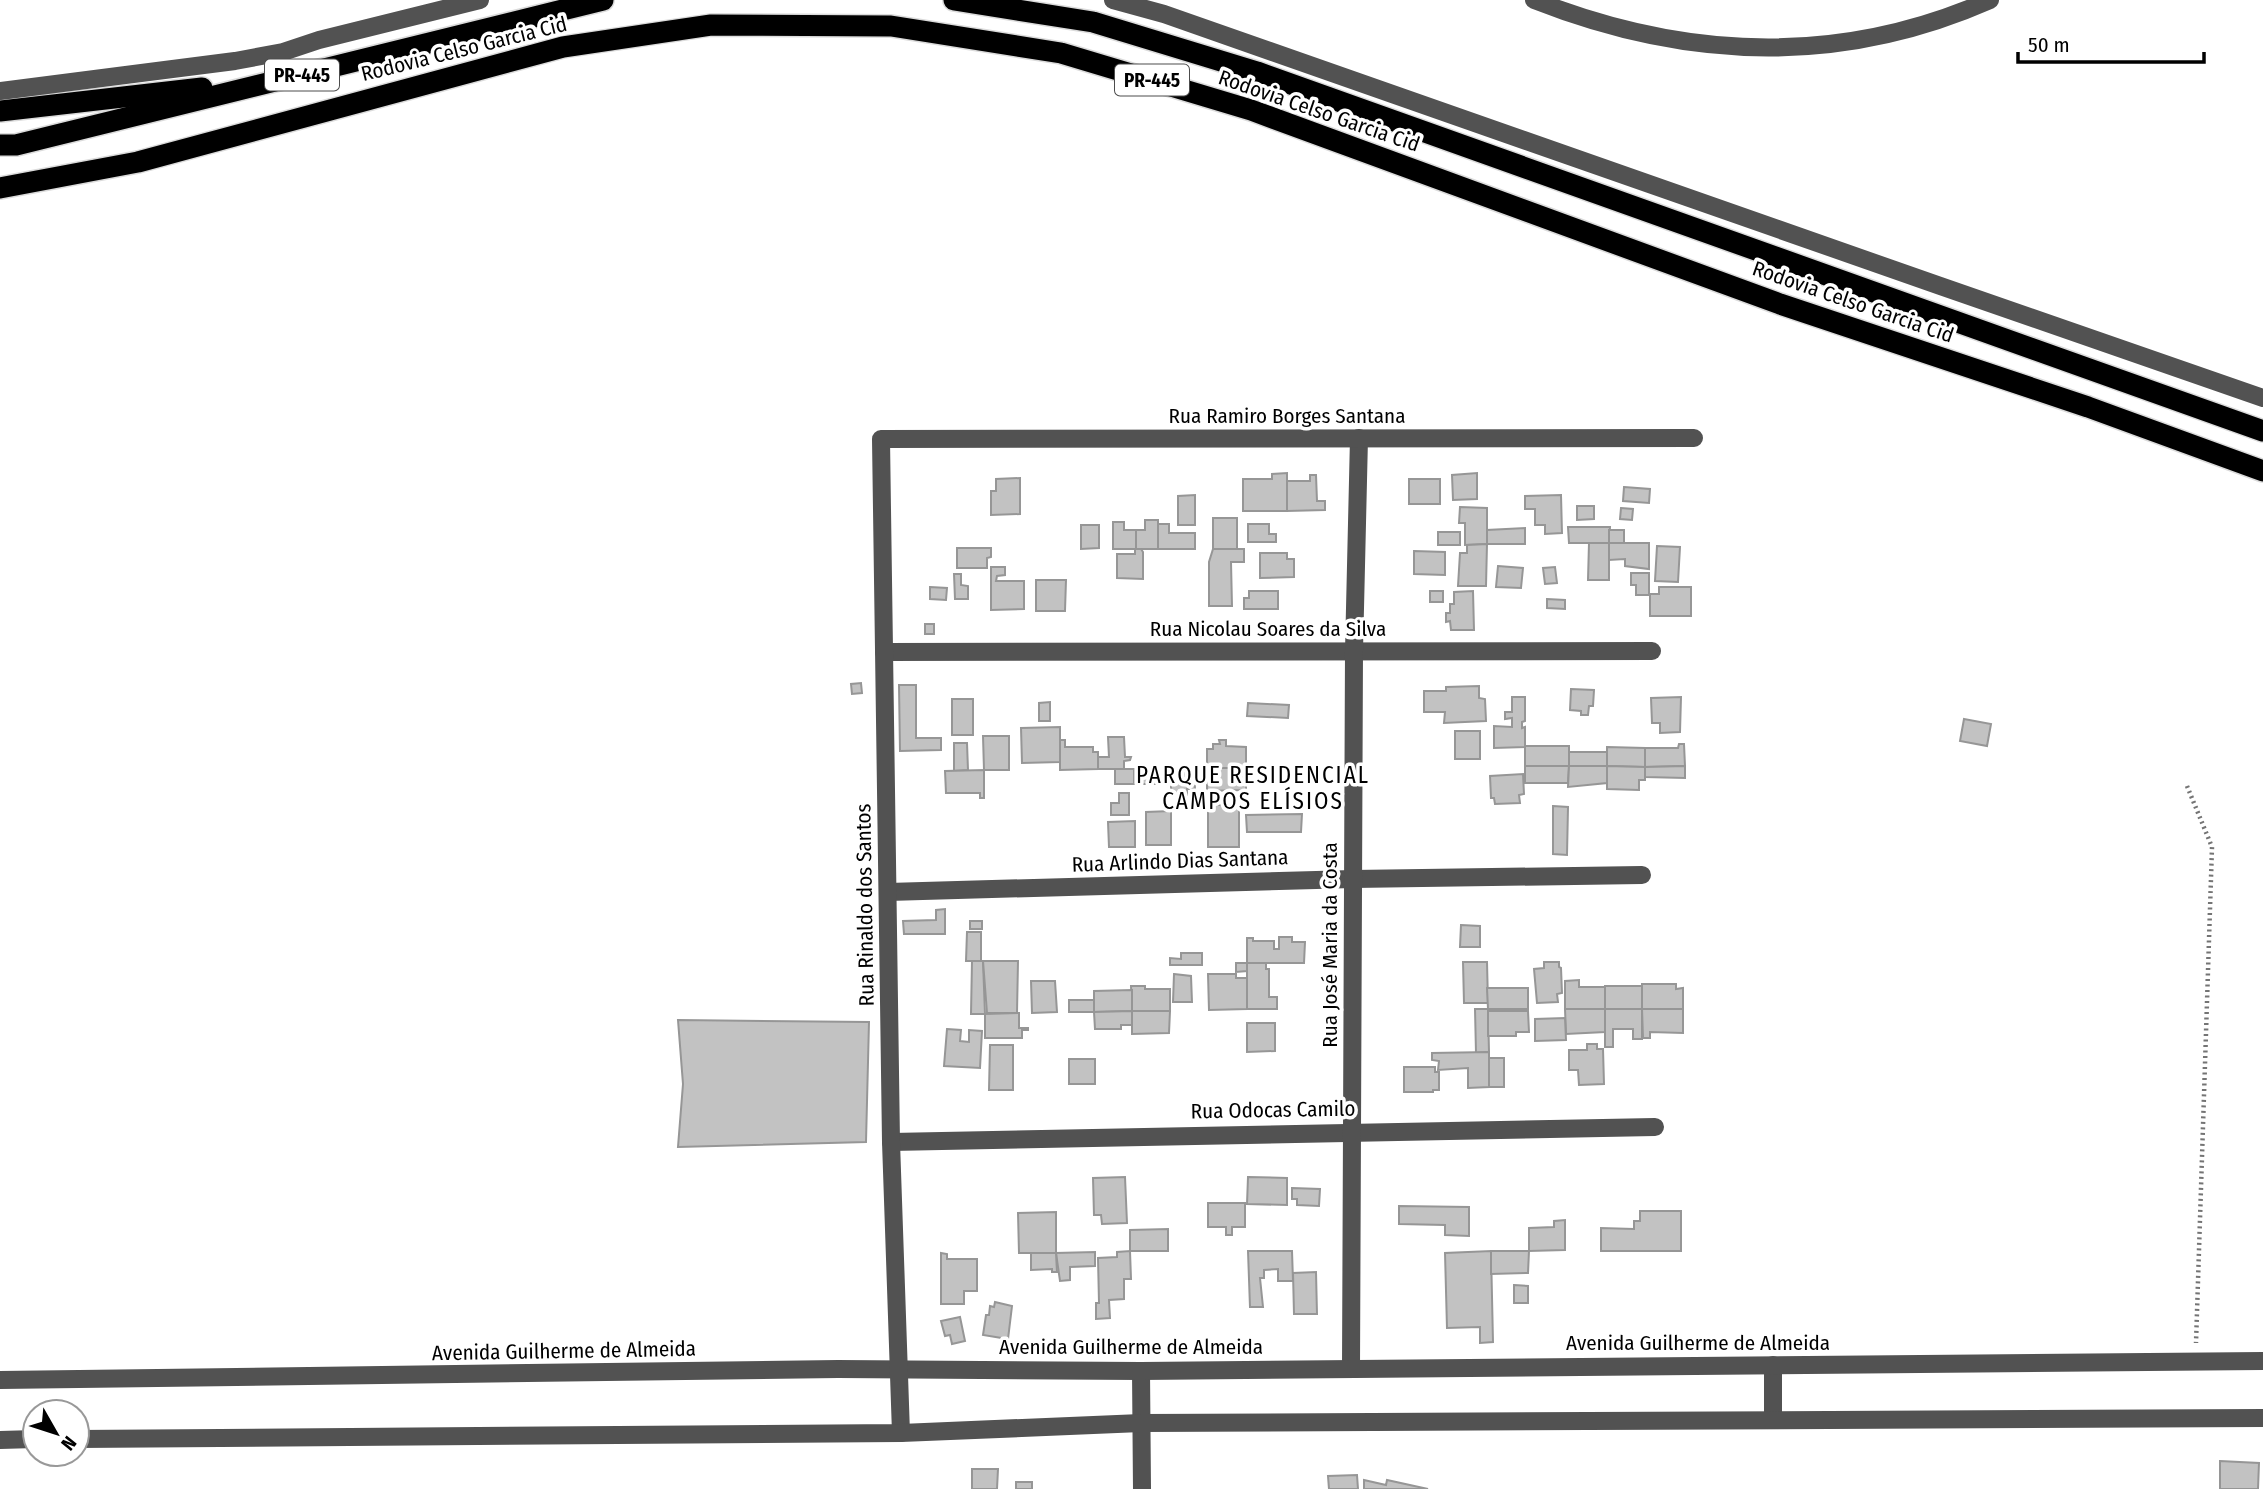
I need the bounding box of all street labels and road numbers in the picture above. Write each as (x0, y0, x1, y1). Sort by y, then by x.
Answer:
street label: Rodovia Celso Garcia Cid (358, 11, 570, 87)
road number: PR-445 (265, 60, 339, 90)
road number: PR-445 (1115, 64, 1189, 96)
street label: Rodovia Celso Garcia Cid (1215, 64, 1423, 158)
street label: Rodovia Celso Garcia Cid (1749, 255, 1957, 349)
street label: Rua Ramiro Borges Santana (1169, 403, 1405, 429)
street label: Rua Nicolau Soares da Silva (1150, 616, 1386, 642)
street label: Rua Rinaldo dos Santos (850, 803, 880, 1007)
street label: Rua José Maria da Costa (1317, 842, 1343, 1048)
street label: Rua Arlindo Dias Santana (1071, 844, 1289, 878)
street label: Rua Odocas Camilo (1190, 1096, 1356, 1124)
street label: Avenida Guilherme de Almeida (1566, 1330, 1830, 1356)
street label: Avenida Guilherme de Almeida (999, 1334, 1263, 1360)
street label: Avenida Guilherme de Almeida (432, 1336, 696, 1366)

